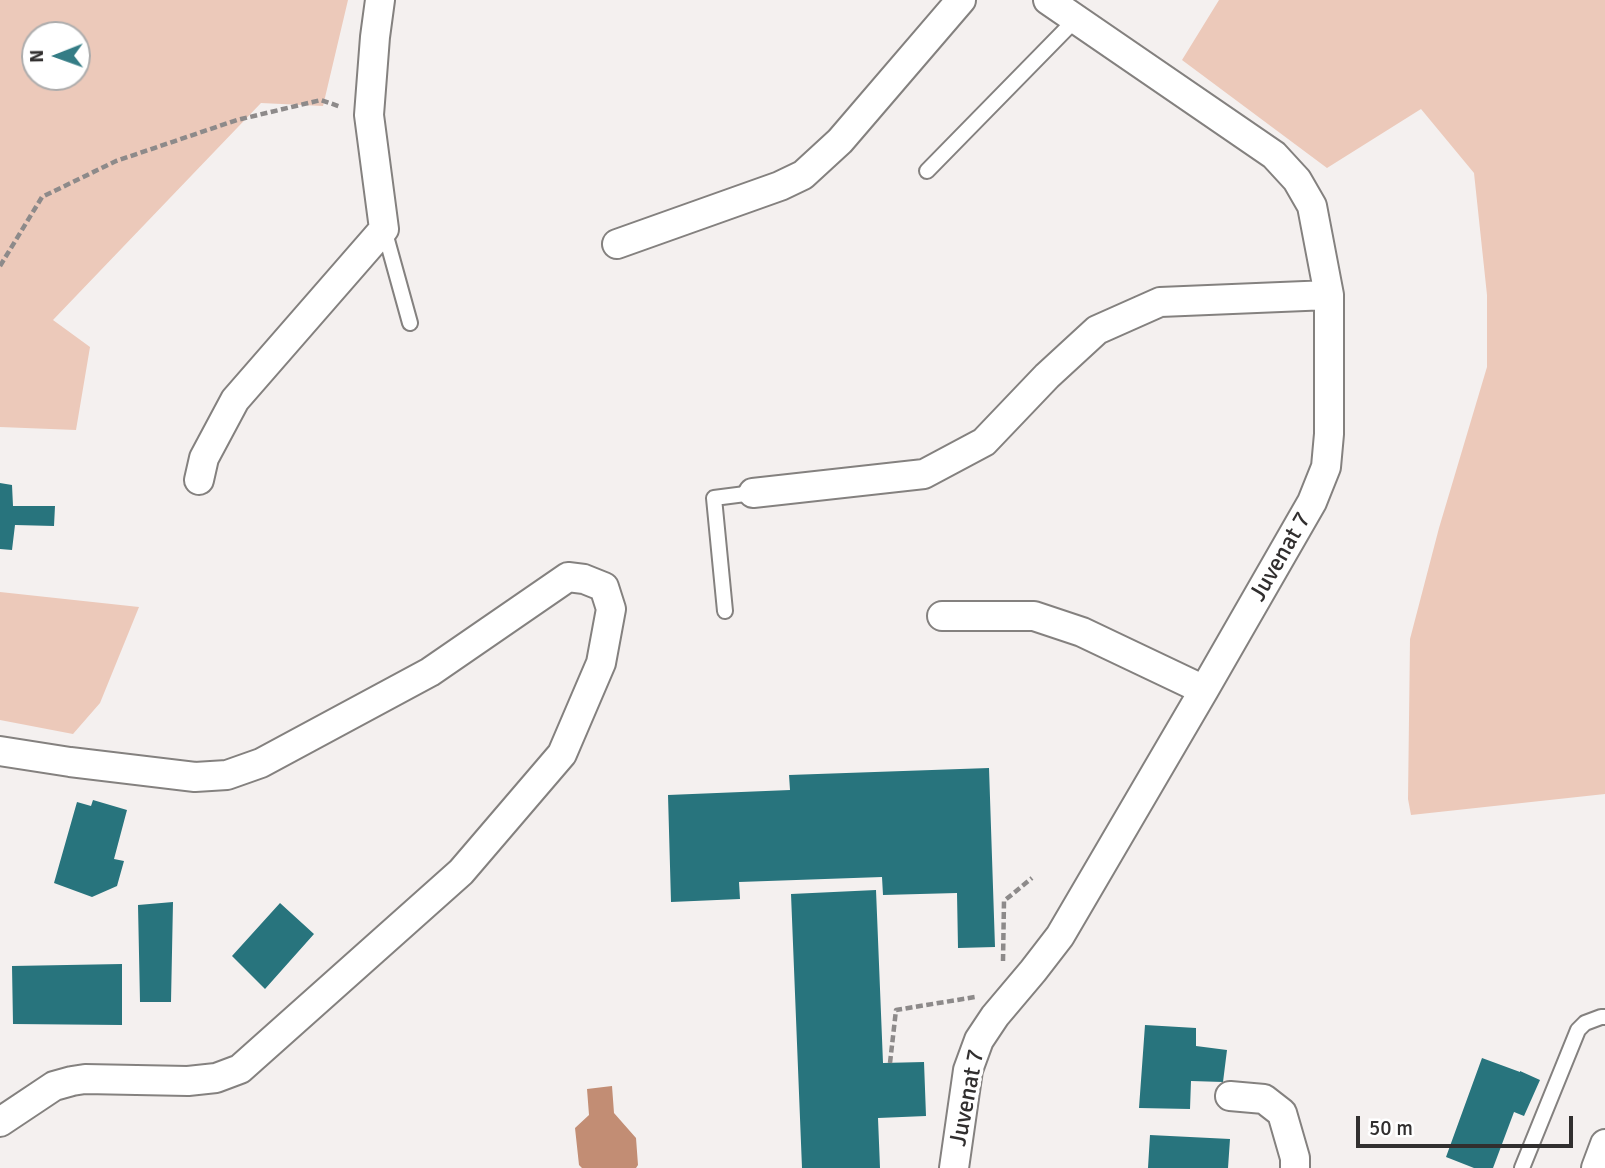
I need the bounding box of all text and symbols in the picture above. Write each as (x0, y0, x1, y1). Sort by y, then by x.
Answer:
north arrow (21, 21, 91, 91)
text: N (25, 50, 49, 63)
street label: Juvenat 7 (1244, 507, 1318, 607)
street label: Juvenat 7 (945, 1047, 991, 1149)
scale bar (1360, 1102, 1577, 1146)
text: 50 m (1369, 1115, 1413, 1141)

